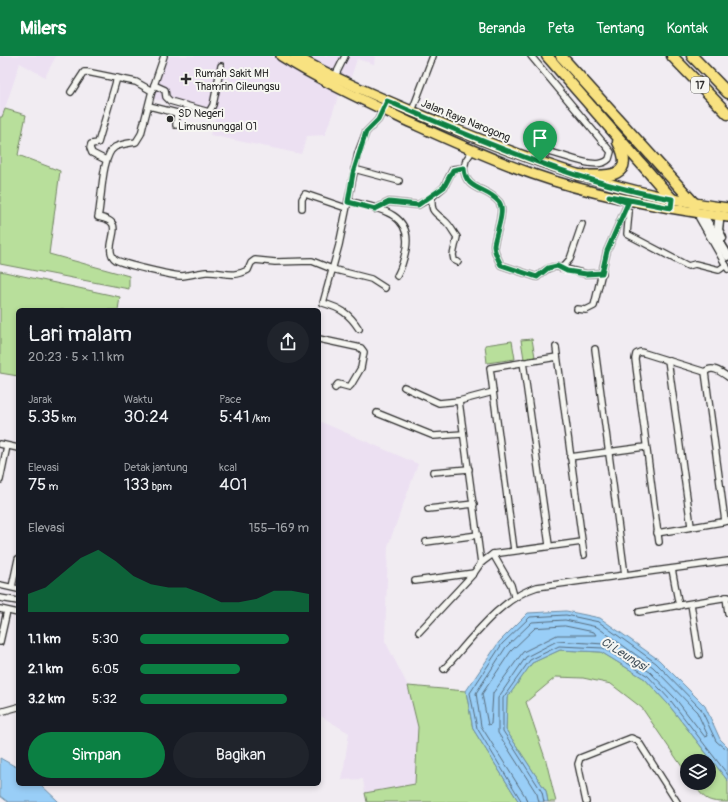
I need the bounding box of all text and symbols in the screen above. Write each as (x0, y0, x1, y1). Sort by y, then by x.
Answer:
text: Milers (20, 16, 66, 40)
text: Beranda (478, 20, 526, 37)
text: Peta (548, 20, 574, 37)
text: Tentang (596, 20, 644, 37)
text: Kontak (666, 20, 708, 37)
place label: Rumah Sakit MH Thamrin Cileungsu (195, 67, 280, 93)
marker: Rumah Sakit MH Thamrin Cileungsu (180, 73, 192, 85)
road number: 17 (691, 77, 709, 93)
street label: Jalan Raya Narogong (419, 97, 513, 145)
place label: SD Negeri Limusnunggal 01 (178, 107, 257, 133)
marker: SD Negeri Limusnunggal 01 (165, 114, 175, 124)
pin (523, 121, 557, 162)
icon: arrive (529, 127, 551, 149)
text: Lari malam (28, 320, 132, 348)
button: share (267, 321, 309, 363)
text: 20:23 · 5 × 1.1 km (28, 349, 124, 365)
text: Jarak (28, 393, 52, 406)
text: Waktu (124, 393, 153, 406)
text: Pace (219, 393, 241, 406)
text: 5.35 (28, 406, 60, 427)
text: 30:24 (124, 406, 169, 427)
text: 5:41 (219, 406, 250, 427)
text: km (60, 412, 76, 425)
text: /km (250, 412, 270, 425)
text: Elevasi (28, 461, 59, 474)
text: Detak jantung (124, 461, 188, 474)
text: kcal (219, 461, 237, 474)
text: 75 (28, 474, 46, 495)
text: 133 (124, 474, 149, 495)
text: 401 (219, 474, 247, 495)
text: m (46, 480, 58, 493)
text: bpm (149, 480, 172, 493)
text: Elevasi (28, 520, 64, 536)
text: 155–169 m (248, 520, 309, 536)
text: 1.1 km (28, 631, 61, 647)
text: 5:30 (92, 631, 119, 647)
water label: Ci Leungsi (598, 634, 651, 675)
text: 2.1 km (28, 661, 63, 677)
text: 6:05 (92, 661, 119, 677)
text: 3.2 km (28, 691, 65, 707)
text: 5:32 (92, 691, 117, 707)
button: Simpan (28, 732, 165, 778)
button: Bagikan (173, 732, 309, 778)
map controls (680, 754, 716, 790)
button: layers (680, 754, 716, 790)

